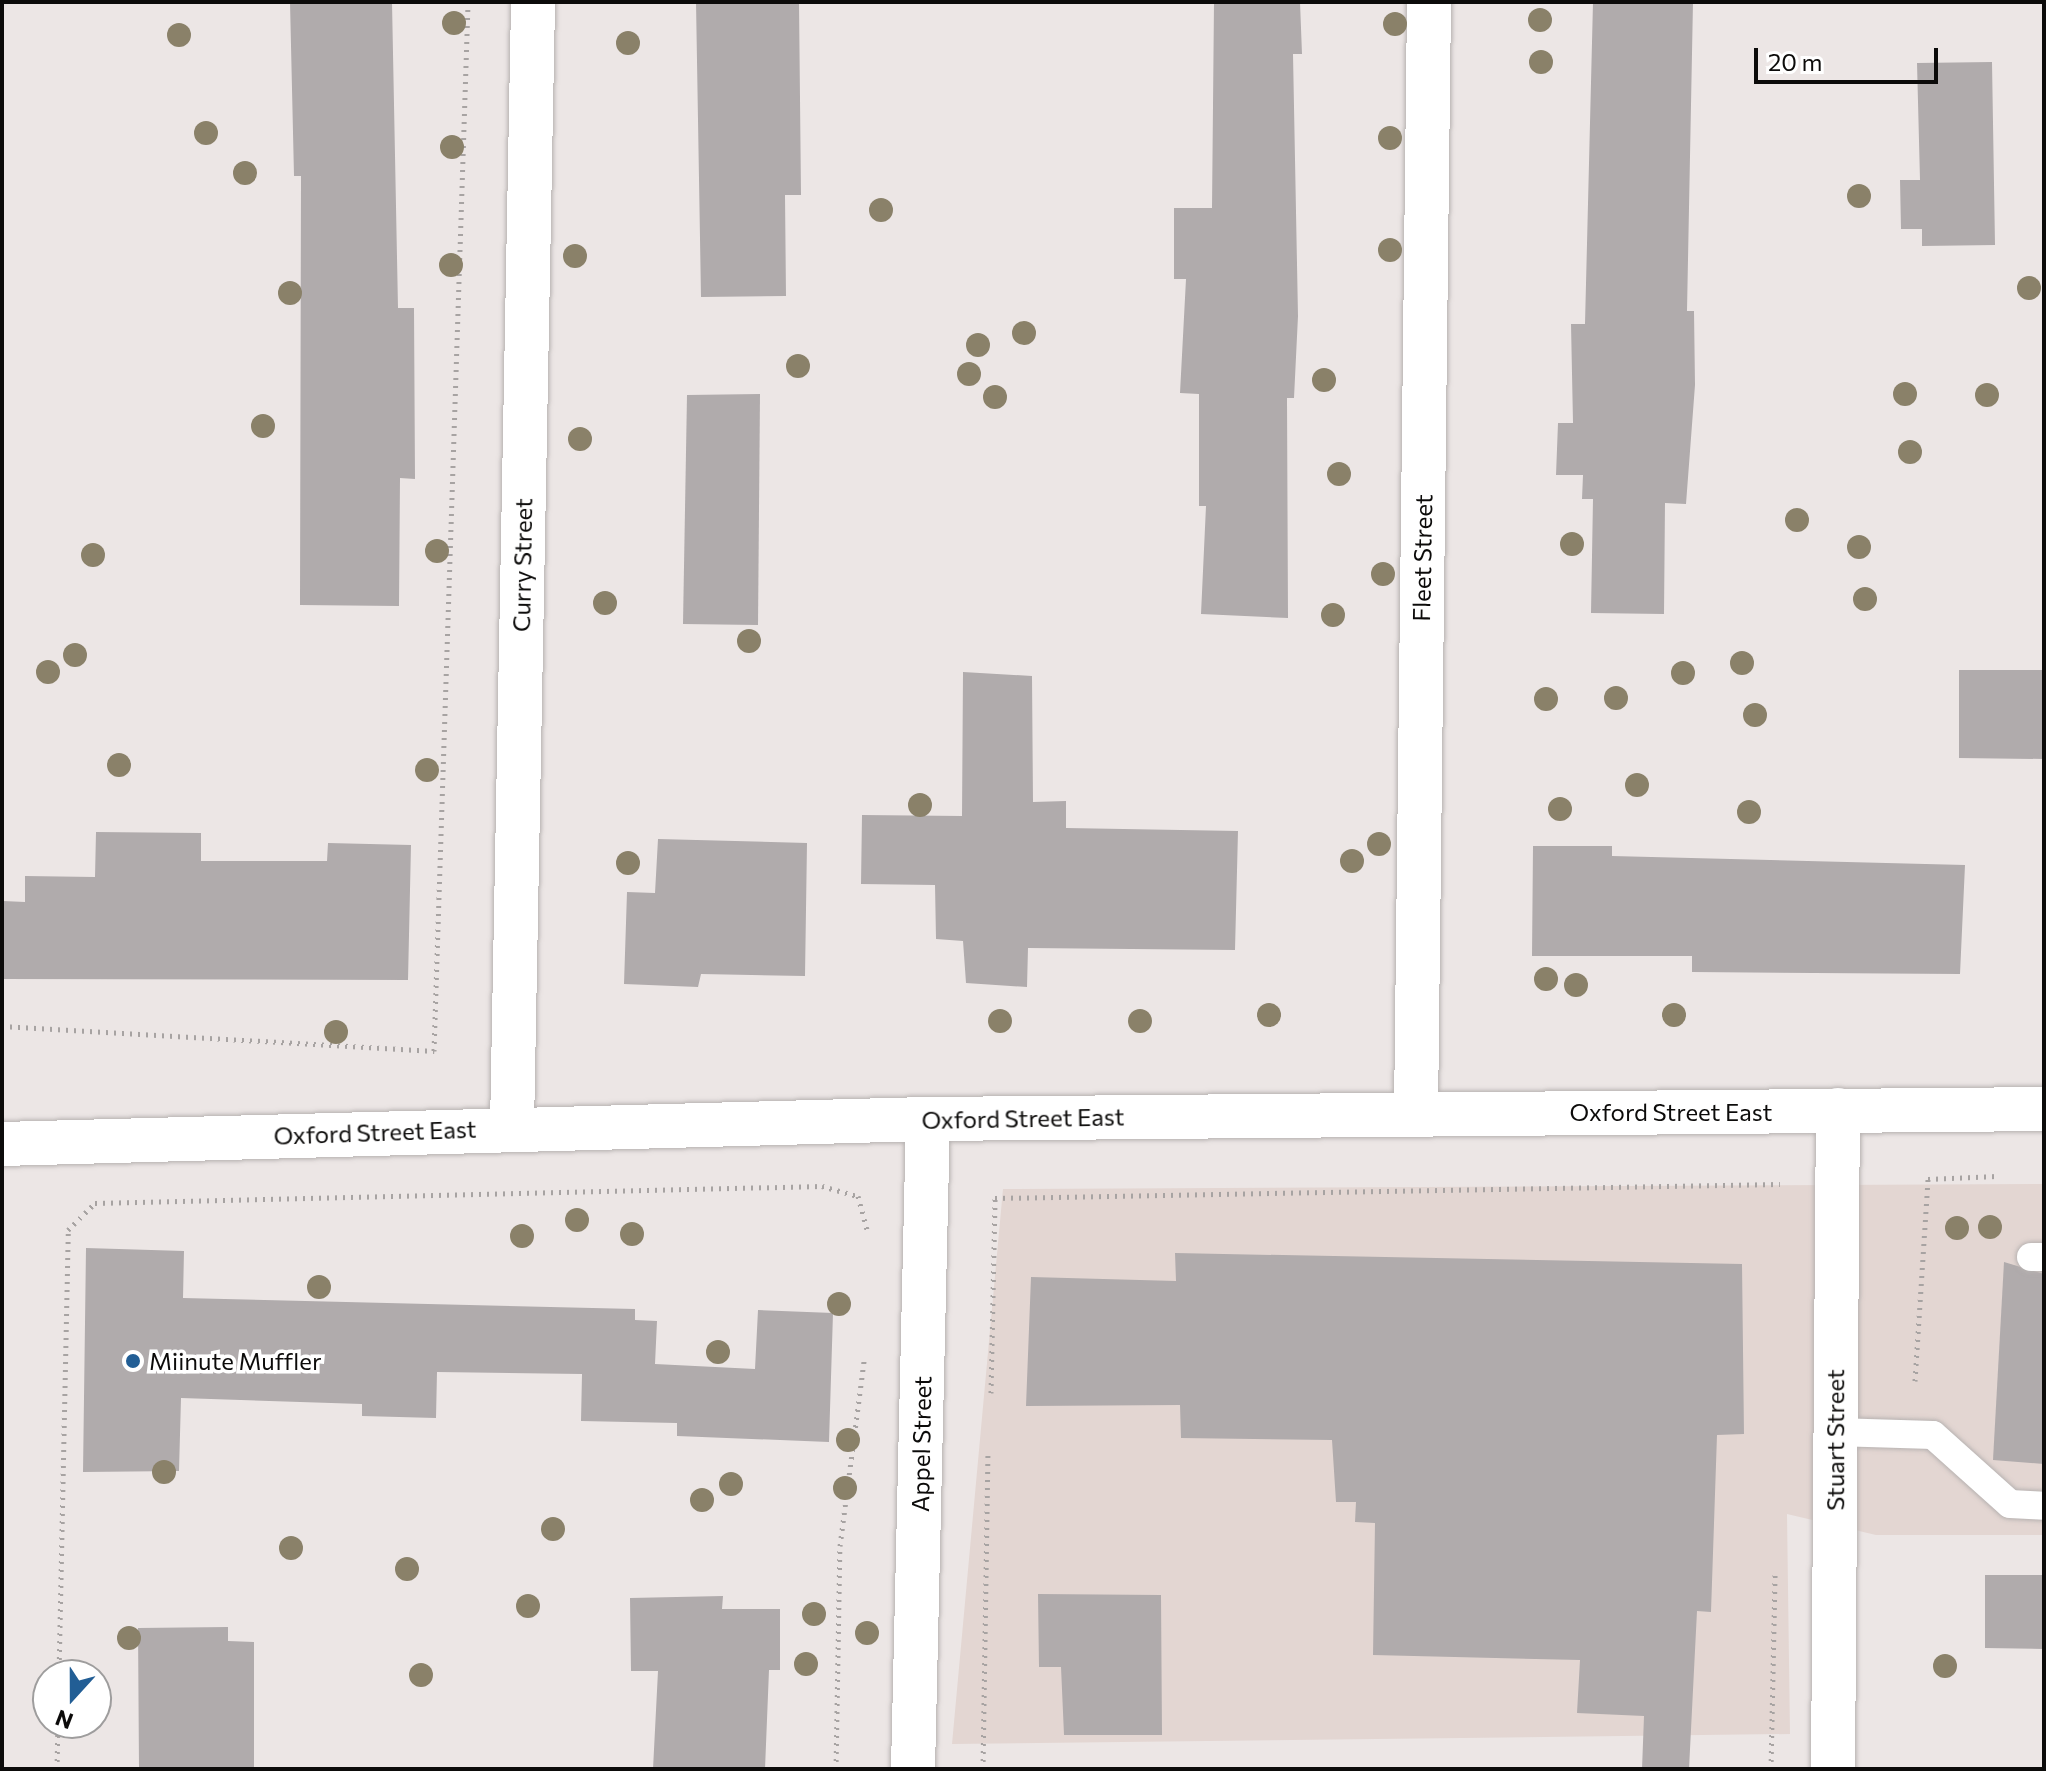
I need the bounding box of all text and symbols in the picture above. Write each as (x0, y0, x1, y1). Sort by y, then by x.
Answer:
scale bar (1758, 32, 1942, 82)
text: 20 m (1768, 47, 1822, 76)
street label: Fleet Street (1406, 494, 1438, 622)
street label: Curry Street (506, 498, 538, 632)
street label: Oxford Street East (1570, 1098, 1772, 1126)
street label: Oxford Street East (921, 1102, 1125, 1134)
street label: Oxford Street East (273, 1114, 477, 1150)
place label: Miinute Muffler (149, 1347, 321, 1375)
marker: Miinute Muffler (124, 1352, 142, 1370)
street label: Stuart Street (1821, 1369, 1849, 1511)
street label: Appel Street (905, 1376, 937, 1512)
north arrow (32, 1659, 112, 1739)
text: N (51, 1704, 76, 1736)

